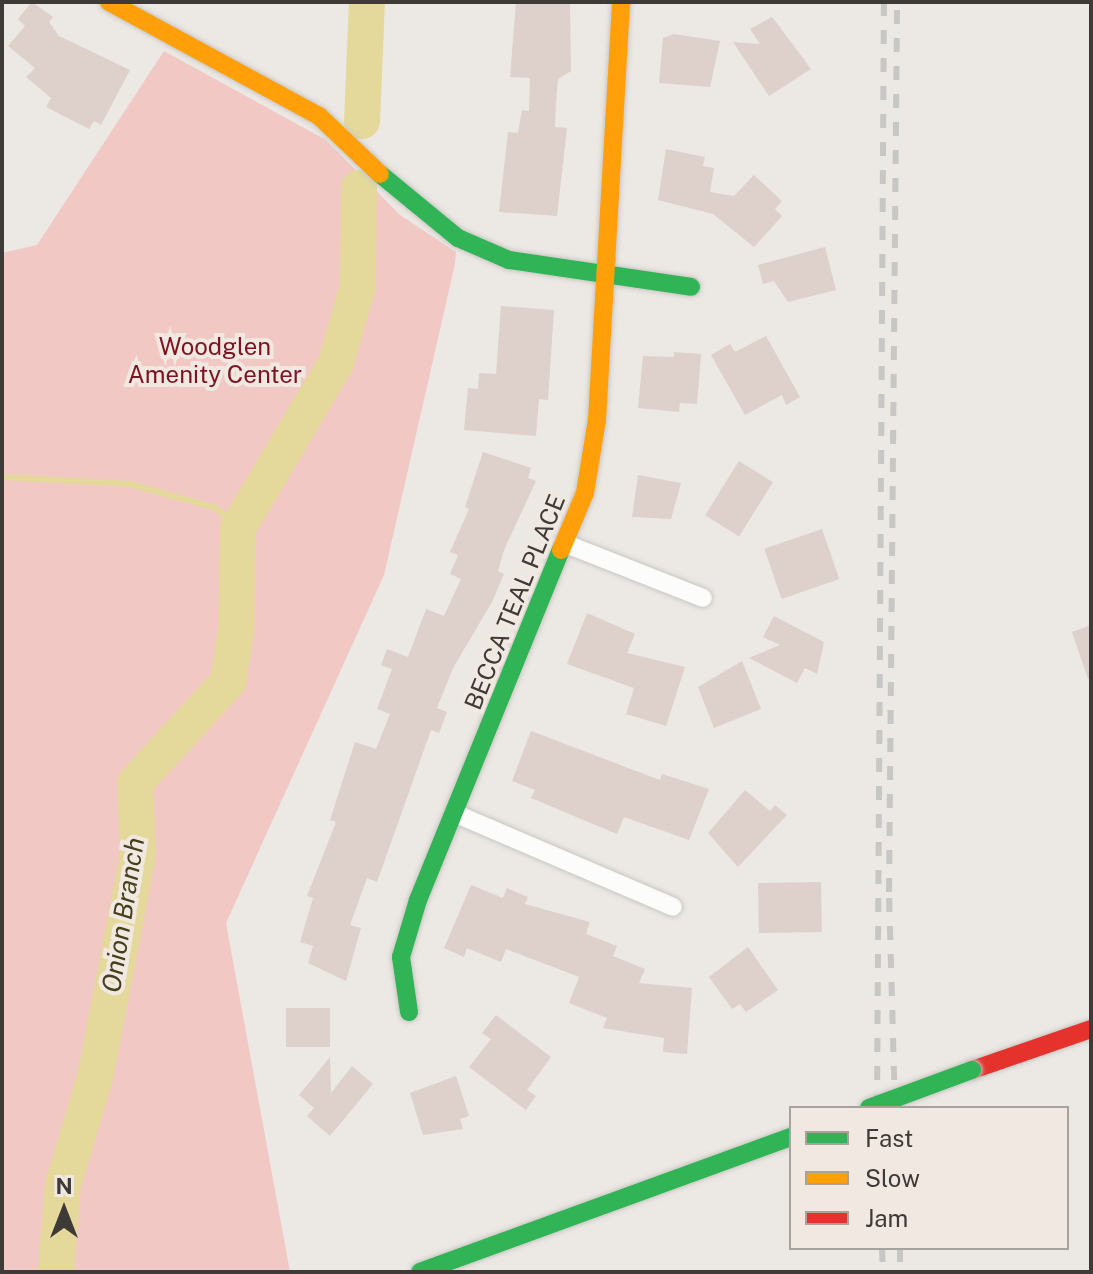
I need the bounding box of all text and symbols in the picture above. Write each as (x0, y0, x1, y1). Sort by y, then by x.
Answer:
park label: Woodglen Amenity Center (128, 333, 302, 389)
street label: BECCA TEAL PLACE (459, 490, 571, 714)
water label: Onion Branch (95, 835, 151, 995)
legend (789, 1106, 1069, 1250)
text: Fast (865, 1124, 913, 1152)
text: Slow (865, 1164, 920, 1192)
north arrow (24, 1170, 104, 1250)
text: N (55, 1173, 73, 1199)
text: Jam (865, 1204, 908, 1232)

